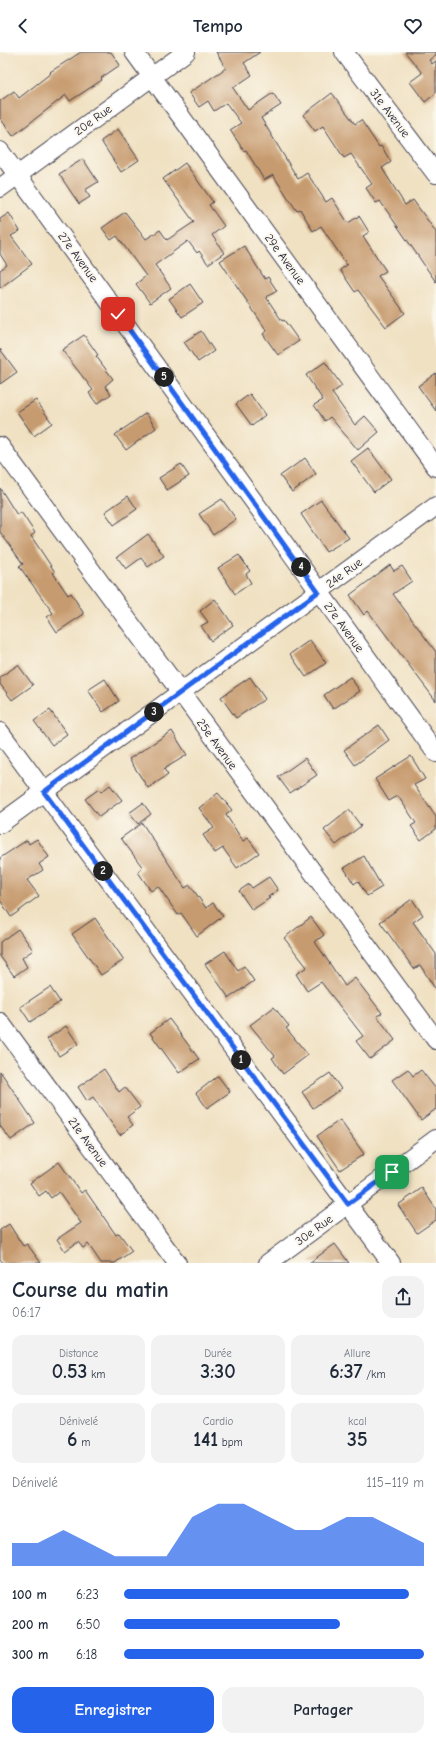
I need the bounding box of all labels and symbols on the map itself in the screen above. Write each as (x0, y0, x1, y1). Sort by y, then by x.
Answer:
street label: 31e Avenue (367, 86, 413, 140)
street label: 20e Rue (72, 102, 114, 138)
street label: 27e Avenue (55, 229, 101, 285)
street label: 29e Avenue (262, 231, 308, 287)
pin (101, 297, 135, 331)
pin: 5 (154, 367, 174, 387)
street label: 24e Rue (323, 555, 365, 591)
pin: 4 (291, 557, 311, 577)
street label: 27e Avenue (321, 599, 367, 655)
pin: 3 (144, 702, 164, 722)
street label: 25e Avenue (194, 716, 240, 772)
pin: 2 (93, 861, 113, 881)
pin: 1 (231, 1050, 251, 1070)
street label: 21e Avenue (65, 1115, 111, 1169)
pin (375, 1155, 409, 1189)
street label: 30e Rue (293, 1212, 335, 1248)

